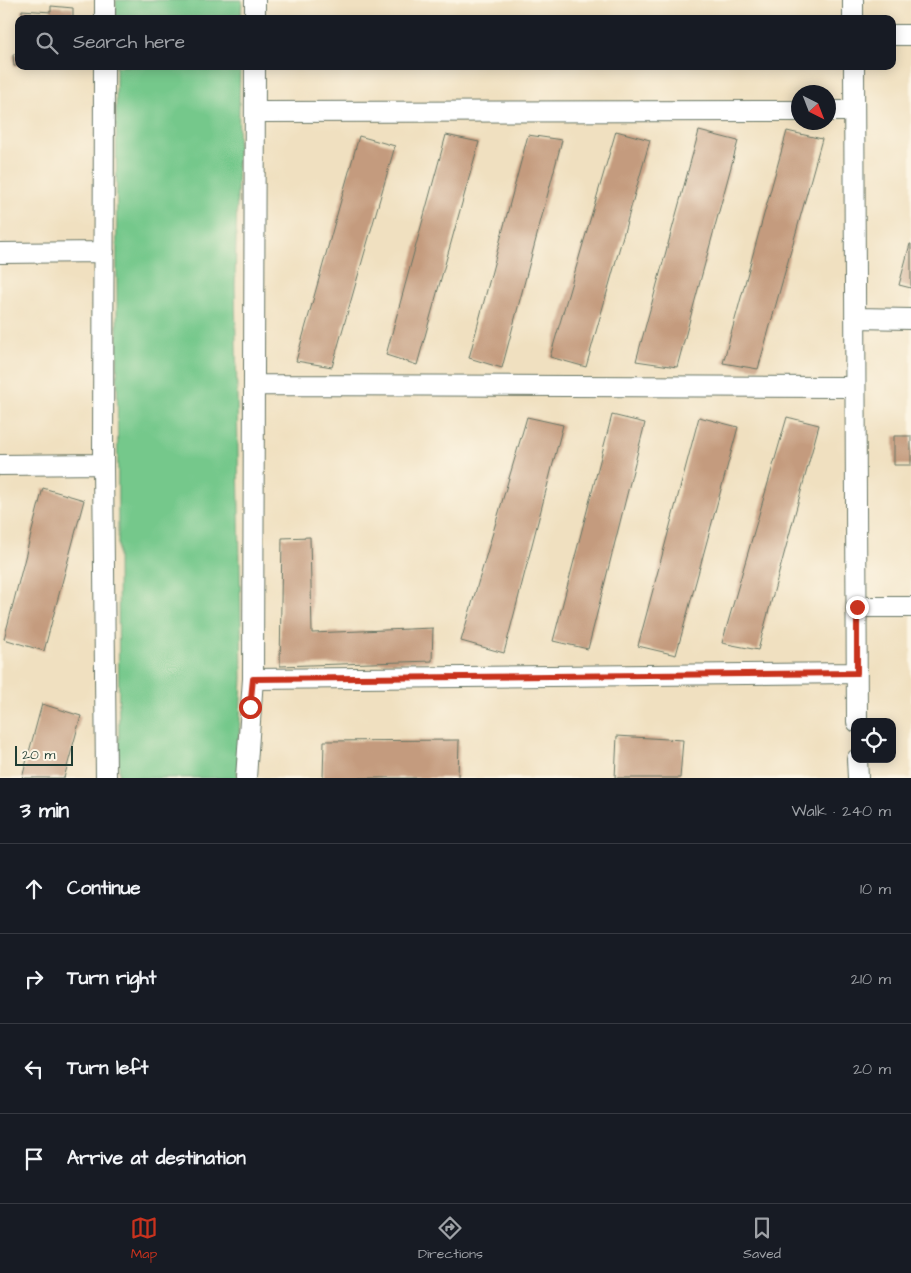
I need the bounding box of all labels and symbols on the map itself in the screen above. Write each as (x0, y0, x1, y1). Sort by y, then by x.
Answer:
north arrow (791, 85, 836, 130)
route end (846, 596, 869, 619)
route start (239, 696, 262, 719)
scale bar (15, 743, 72, 766)

